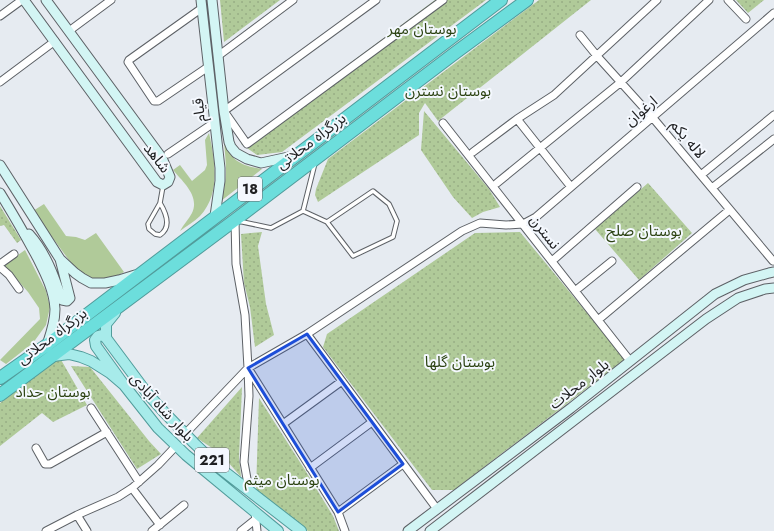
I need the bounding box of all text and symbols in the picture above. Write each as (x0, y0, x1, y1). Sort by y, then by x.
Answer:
park label: بوستان مهر (386, 18, 457, 40)
park label: بوستان نسترن (405, 80, 491, 102)
street label: ارغوان (620, 91, 662, 131)
street label: قیام (187, 96, 211, 123)
street label: بزرگراه محلاتی (271, 107, 351, 175)
street label: لاله یکم (665, 115, 711, 163)
street label: شاهد (138, 138, 176, 178)
road number: 18 (238, 177, 262, 201)
street label: نسترن (524, 210, 566, 254)
park label: بوستان صلح (606, 220, 682, 243)
street label: بزرگراه محلاتی (12, 302, 92, 370)
park label: بوستان گلها (425, 351, 495, 373)
street label: بلوار محلات (544, 354, 614, 414)
street label: بلوار شاه آبادی (125, 368, 199, 446)
park label: بوستان حداد (15, 381, 91, 403)
road number: 221 (195, 448, 229, 472)
park label: بوستان میثم (244, 469, 320, 491)

